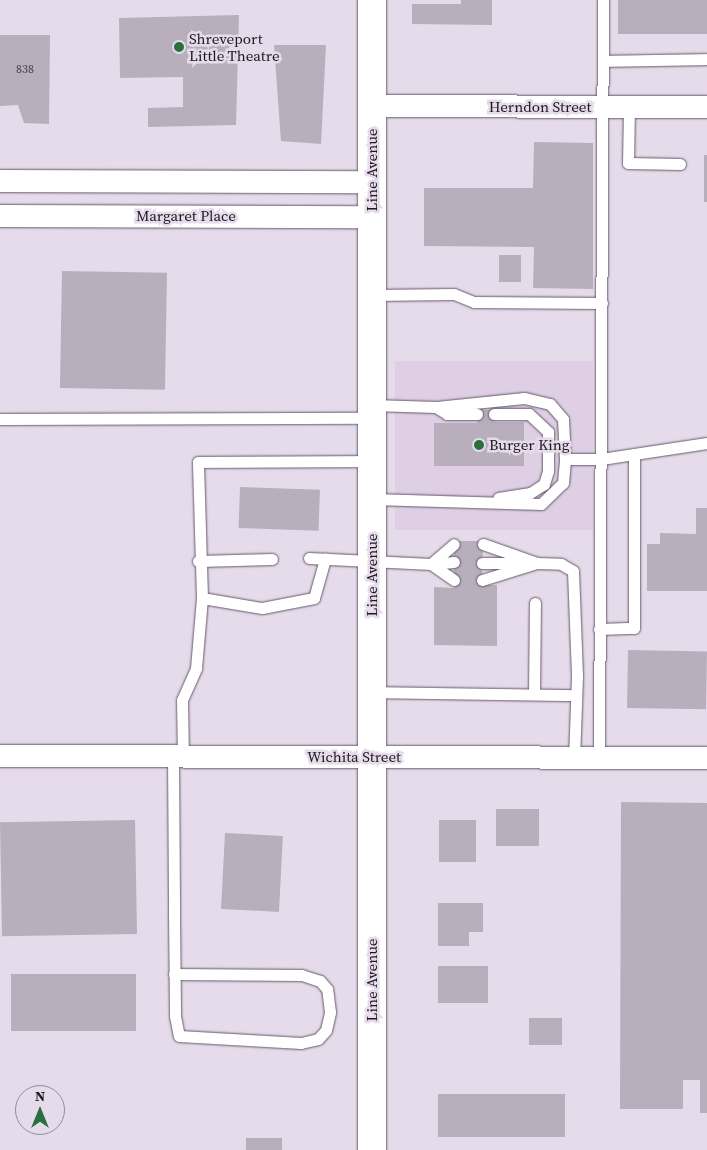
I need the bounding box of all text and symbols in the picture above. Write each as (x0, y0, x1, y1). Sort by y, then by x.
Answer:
place label: Shreveport Little Theatre (189, 29, 280, 64)
marker: Shreveport Little Theatre (173, 41, 185, 53)
house number: 838 (16, 63, 34, 77)
street label: Herndon Street (489, 98, 591, 116)
street label: Line Avenue (363, 129, 381, 211)
street label: Margaret Place (136, 207, 236, 225)
place label: Burger King (489, 436, 570, 454)
marker: Burger King (473, 439, 485, 451)
street label: Line Avenue (363, 534, 381, 616)
street label: Wichita Street (307, 748, 401, 766)
street label: Line Avenue (363, 939, 381, 1021)
north arrow (15, 1085, 65, 1135)
text: N (35, 1086, 45, 1106)

